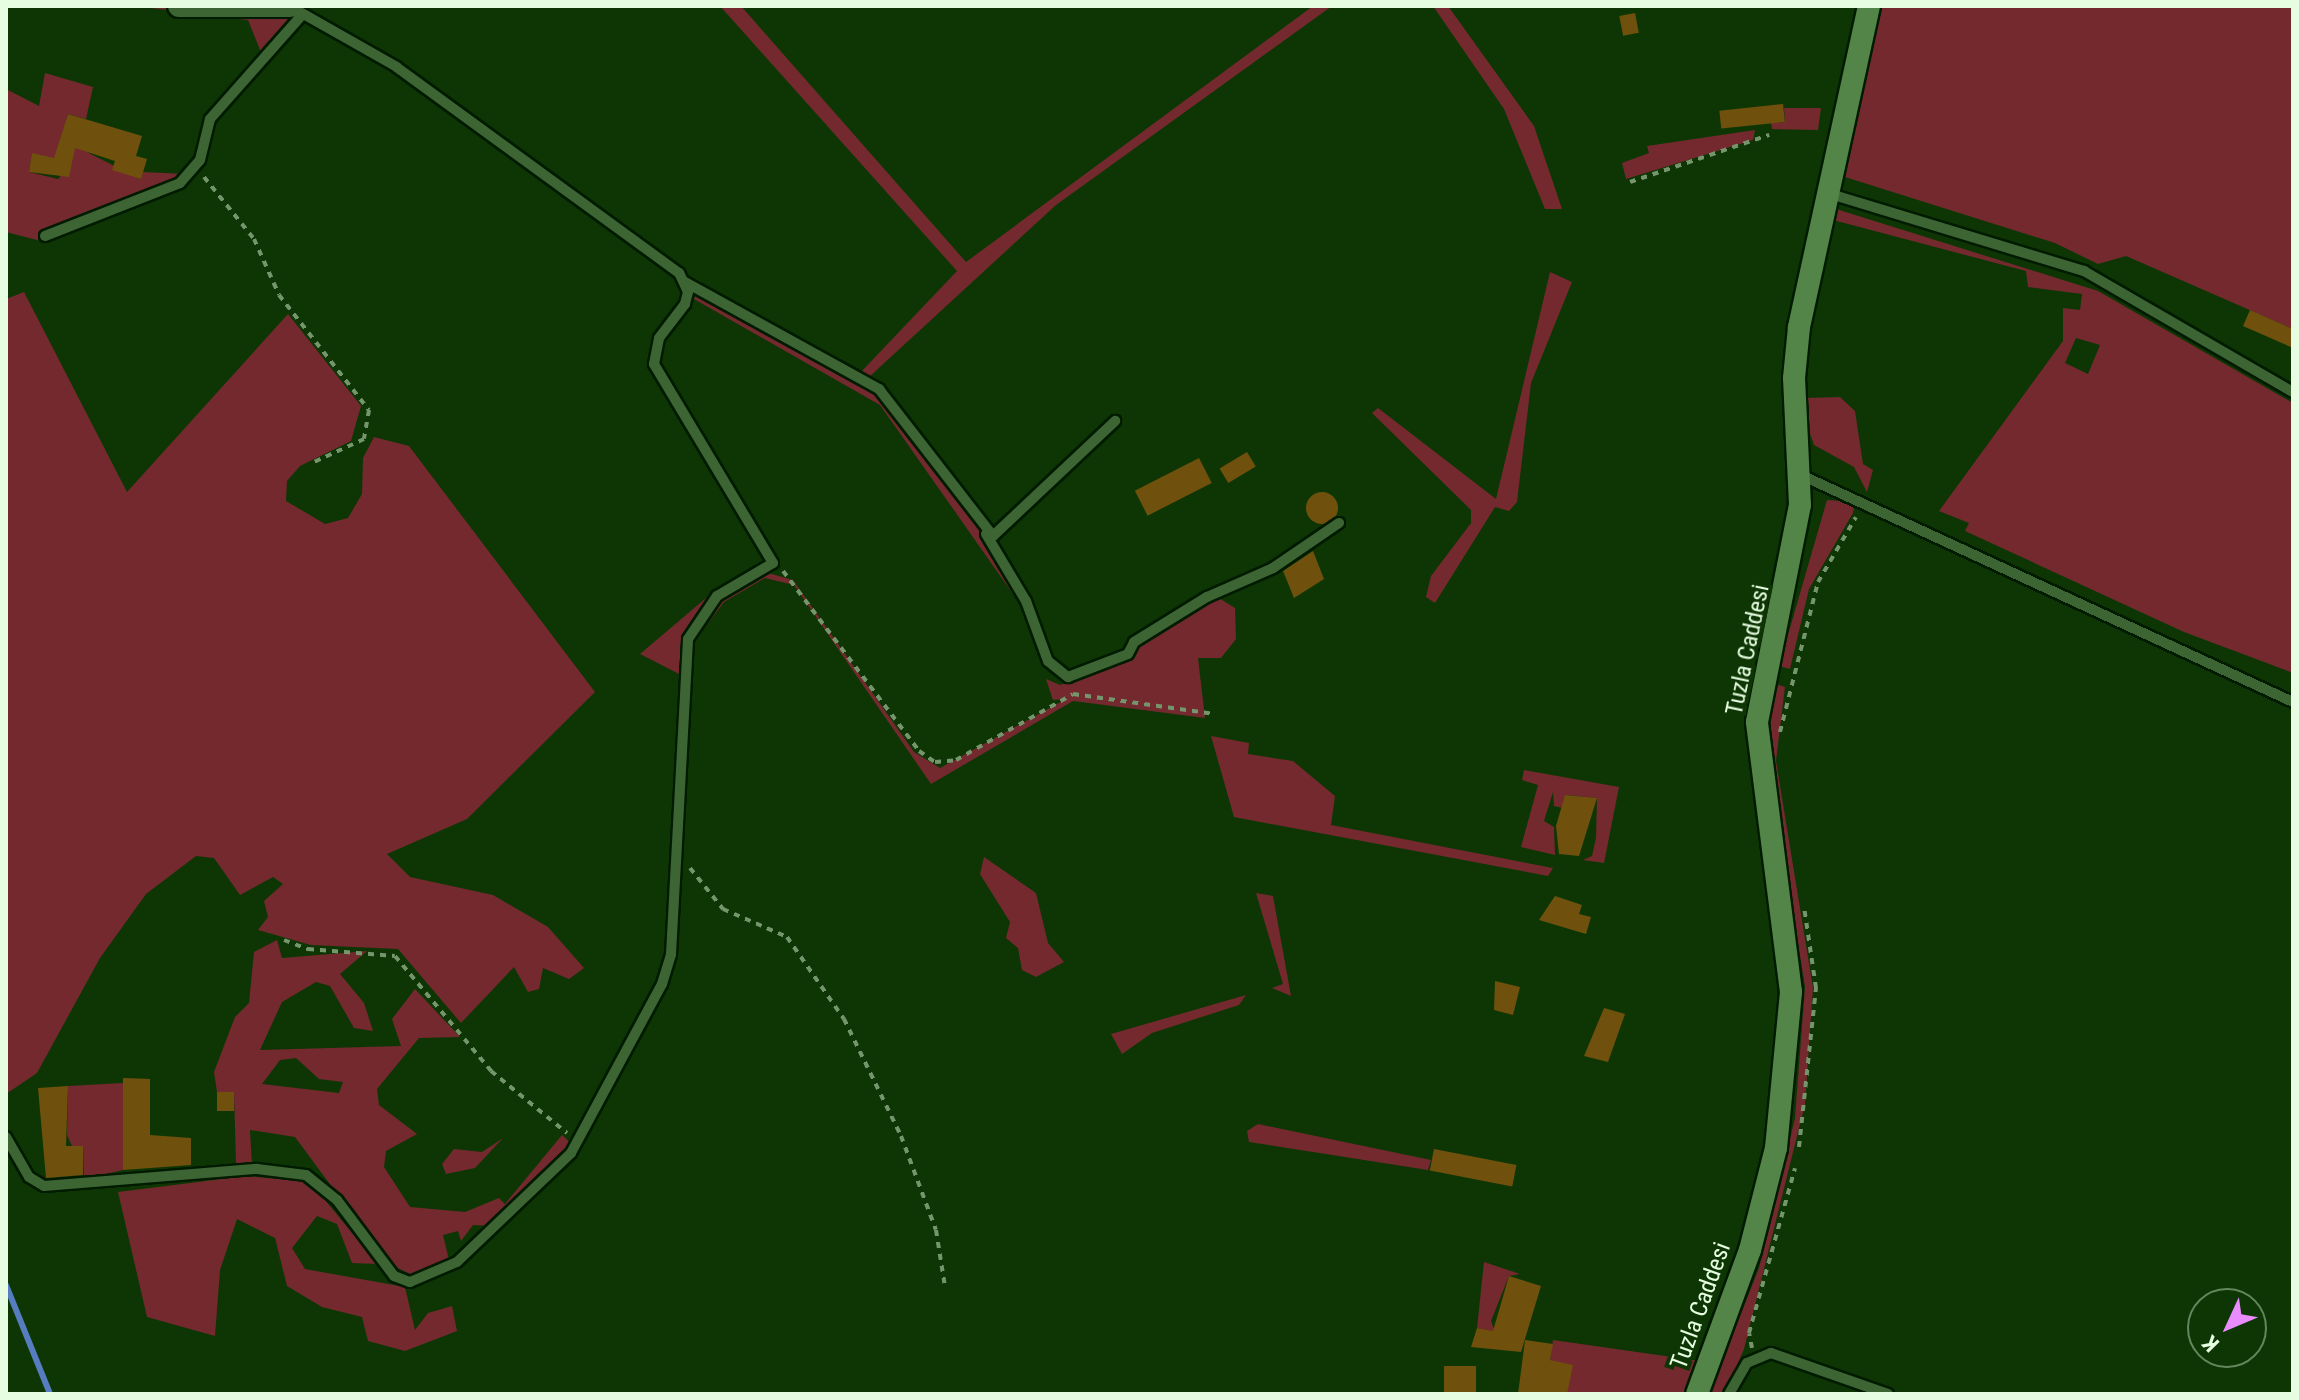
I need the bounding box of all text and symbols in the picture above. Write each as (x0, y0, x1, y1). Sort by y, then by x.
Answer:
street label: Tuzla Caddesi (1720, 582, 1776, 718)
street label: Tuzla Caddesi (1665, 1239, 1737, 1373)
north arrow (2187, 1288, 2267, 1368)
text: K (2198, 1331, 2224, 1357)

